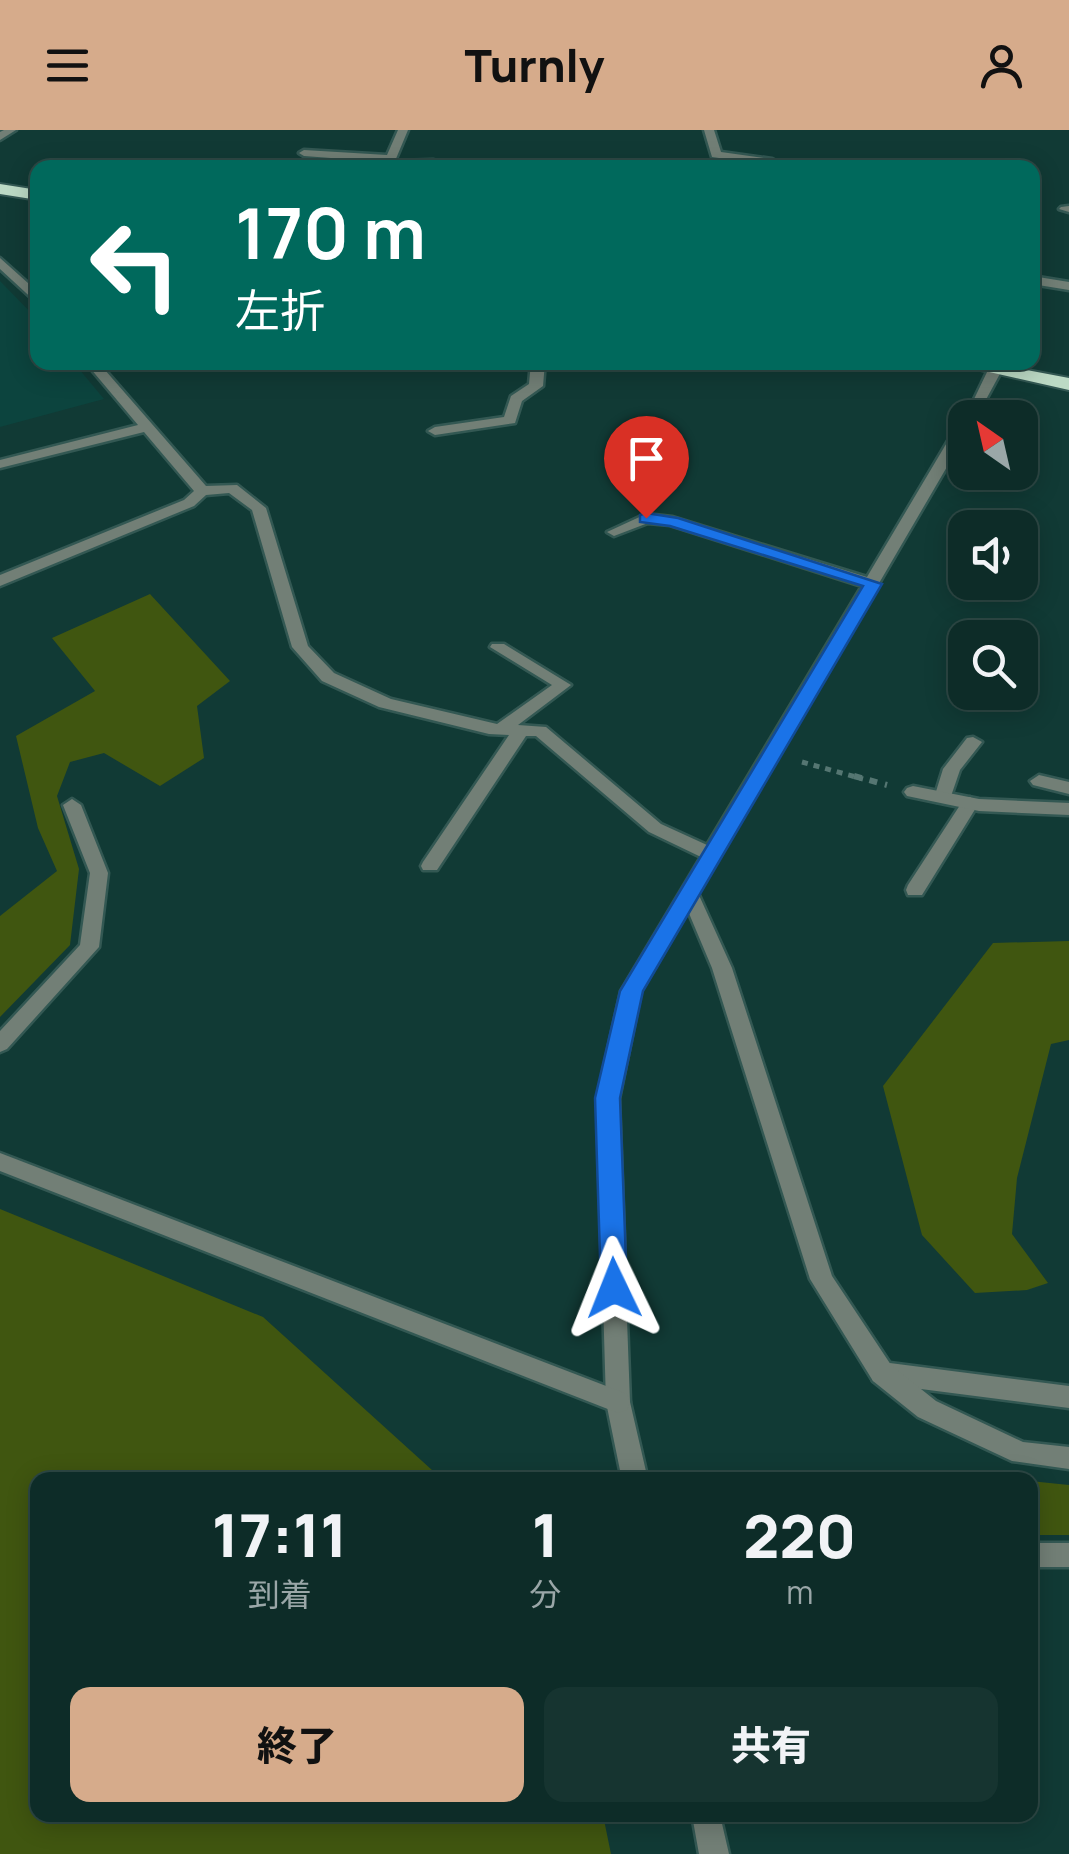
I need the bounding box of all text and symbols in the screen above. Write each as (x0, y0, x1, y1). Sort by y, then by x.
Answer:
text: Turnly (465, 34, 604, 96)
icon: menu (40, 38, 95, 93)
icon: person (974, 38, 1029, 93)
text: 170 m (235, 184, 426, 280)
icon: left (70, 200, 200, 330)
text: 左折 (235, 279, 325, 341)
north arrow (948, 400, 1038, 490)
map controls (948, 400, 1038, 710)
pin (604, 416, 689, 519)
icon: arrive (619, 431, 674, 486)
button: sound (948, 510, 1038, 600)
button: search (948, 620, 1038, 710)
position arrow (562, 1236, 666, 1340)
text: 17:11 (212, 1493, 348, 1575)
text: 1 (532, 1493, 559, 1575)
text: 220 (743, 1494, 856, 1576)
text: m (786, 1570, 813, 1614)
text: 到着 (248, 1572, 312, 1616)
text: 分 (529, 1572, 561, 1616)
button: 終了 (70, 1687, 524, 1802)
button: 共有 (544, 1687, 998, 1802)

